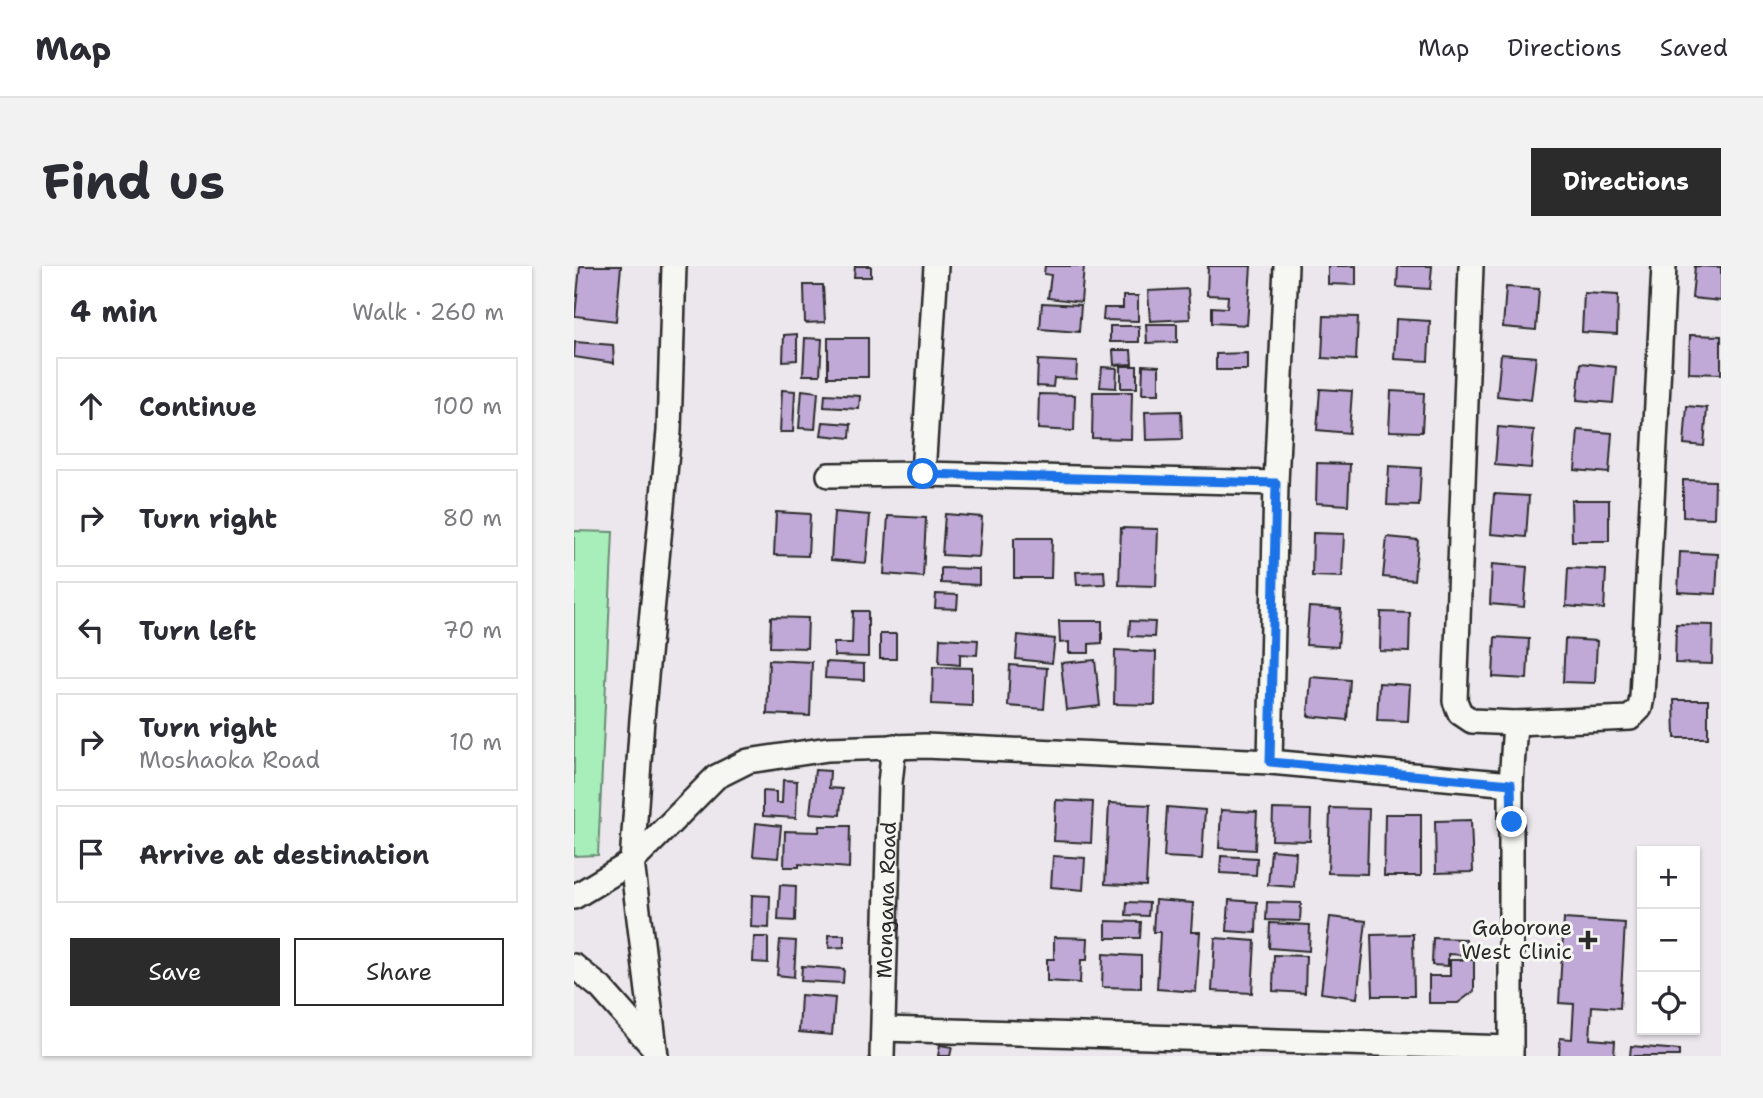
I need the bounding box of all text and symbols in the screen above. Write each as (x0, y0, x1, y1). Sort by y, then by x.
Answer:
text: Map (35, 26, 111, 71)
text: Map (1418, 32, 1469, 64)
text: Directions (1507, 32, 1622, 64)
text: Saved (1660, 32, 1728, 64)
button: Directions (1531, 148, 1721, 216)
text: Find us (42, 149, 225, 215)
text: 4 min (70, 291, 157, 332)
text: Walk · 260 m (352, 297, 504, 327)
icon: ahead (72, 387, 110, 425)
text: Continue (139, 389, 257, 424)
text: 100 m (433, 391, 502, 421)
route start (907, 458, 938, 489)
icon: right (72, 499, 110, 537)
text: Turn right (139, 501, 277, 536)
text: 80 m (443, 503, 502, 533)
icon: left (72, 611, 110, 649)
text: Turn left (139, 613, 256, 648)
text: 70 m (443, 615, 502, 645)
text: Turn right (139, 710, 277, 745)
icon: right (72, 723, 110, 761)
text: 10 m (449, 727, 502, 757)
text: Moshaoka Road (139, 745, 320, 775)
route end (1496, 806, 1527, 837)
street label: Mongana Road (870, 821, 903, 979)
icon: arrive (72, 835, 110, 873)
text: Arrive at destination (139, 837, 429, 872)
map controls (1637, 846, 1700, 1035)
button: + (1637, 846, 1700, 909)
button: − (1637, 909, 1700, 972)
place label: Gaborone West Clinic (1461, 914, 1572, 966)
marker: Gaborone West Clinic (1578, 930, 1598, 950)
button: Save (70, 938, 280, 1006)
button: Share (294, 938, 504, 1006)
button: locate (1637, 972, 1700, 1035)

